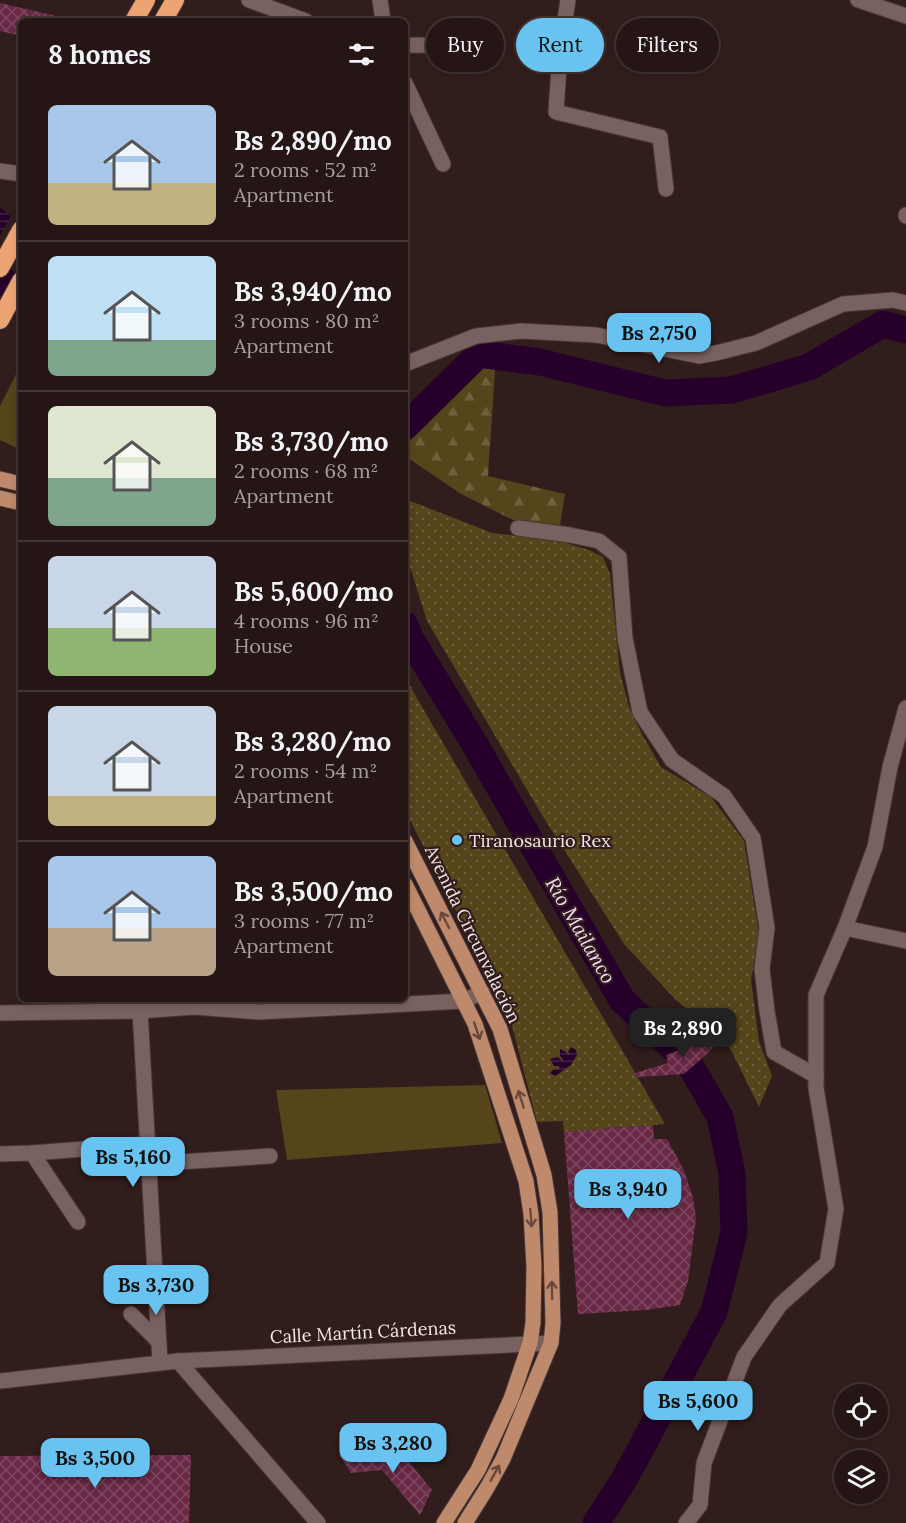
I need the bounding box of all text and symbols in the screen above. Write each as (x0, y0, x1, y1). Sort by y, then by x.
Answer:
chip: Buy (426, 18, 504, 72)
chip: Rent (516, 18, 604, 72)
chip: Filters (616, 18, 719, 72)
text: 8 homes (48, 38, 151, 71)
icon: filters (345, 38, 378, 71)
text: Bs 2,890/mo (234, 124, 392, 157)
icon: home (96, 129, 168, 201)
text: 2 rooms · 52 m² (234, 157, 377, 182)
text: Apartment (234, 182, 334, 207)
text: Bs 3,940/mo (234, 275, 392, 308)
icon: home (96, 280, 168, 352)
text: 3 rooms · 80 m² (234, 308, 379, 333)
pin: Bs 2,750 (597, 313, 721, 364)
text: Bs 2,750 (621, 320, 697, 345)
text: Apartment (234, 333, 334, 358)
text: Bs 3,730/mo (234, 425, 389, 458)
icon: home (96, 430, 168, 502)
text: 2 rooms · 68 m² (234, 458, 378, 483)
text: Apartment (234, 483, 334, 508)
text: Bs 5,600/mo (234, 575, 393, 608)
icon: home (96, 580, 168, 652)
text: 4 rooms · 96 m² (234, 608, 379, 633)
text: House (234, 633, 293, 658)
text: Bs 3,280/mo (234, 725, 391, 758)
icon: home (96, 730, 168, 802)
text: 2 rooms · 54 m² (234, 758, 377, 783)
text: Apartment (234, 783, 334, 808)
place label: Tiranosaurio Rex (469, 829, 611, 852)
marker: Tiranosaurio Rex (450, 833, 464, 847)
street label: Avenida Circunvalación (419, 840, 526, 1027)
water label: Río Mailanco (540, 872, 622, 988)
text: Bs 3,500/mo (234, 875, 393, 908)
icon: home (96, 880, 168, 952)
text: 3 rooms · 77 m² (234, 908, 374, 933)
one-way arrow (439, 911, 450, 929)
text: Apartment (234, 933, 334, 958)
pin: Bs 2,890 (621, 1008, 745, 1059)
text: Bs 2,890 (643, 1015, 723, 1040)
one-way arrow (472, 1021, 483, 1040)
one-way arrow (515, 1090, 526, 1109)
pin: Bs 5,160 (71, 1137, 195, 1188)
text: Bs 5,160 (95, 1144, 171, 1169)
pin: Bs 3,940 (566, 1169, 690, 1220)
text: Bs 3,940 (588, 1176, 668, 1201)
one-way arrow (526, 1207, 537, 1227)
pin: Bs 3,730 (94, 1265, 218, 1316)
text: Bs 3,730 (117, 1272, 195, 1297)
one-way arrow (546, 1280, 558, 1300)
street label: Calle Martín Cárdenas (269, 1316, 457, 1348)
pin: Bs 5,600 (636, 1381, 760, 1432)
map controls (834, 1384, 888, 1504)
button: locate (834, 1384, 888, 1438)
text: Bs 5,600 (658, 1388, 738, 1413)
pin: Bs 3,280 (331, 1423, 455, 1474)
text: Bs 3,280 (353, 1430, 433, 1455)
pin: Bs 3,500 (33, 1438, 157, 1489)
text: Bs 3,500 (55, 1445, 135, 1470)
button: layers (834, 1450, 888, 1504)
one-way arrow (489, 1465, 501, 1482)

